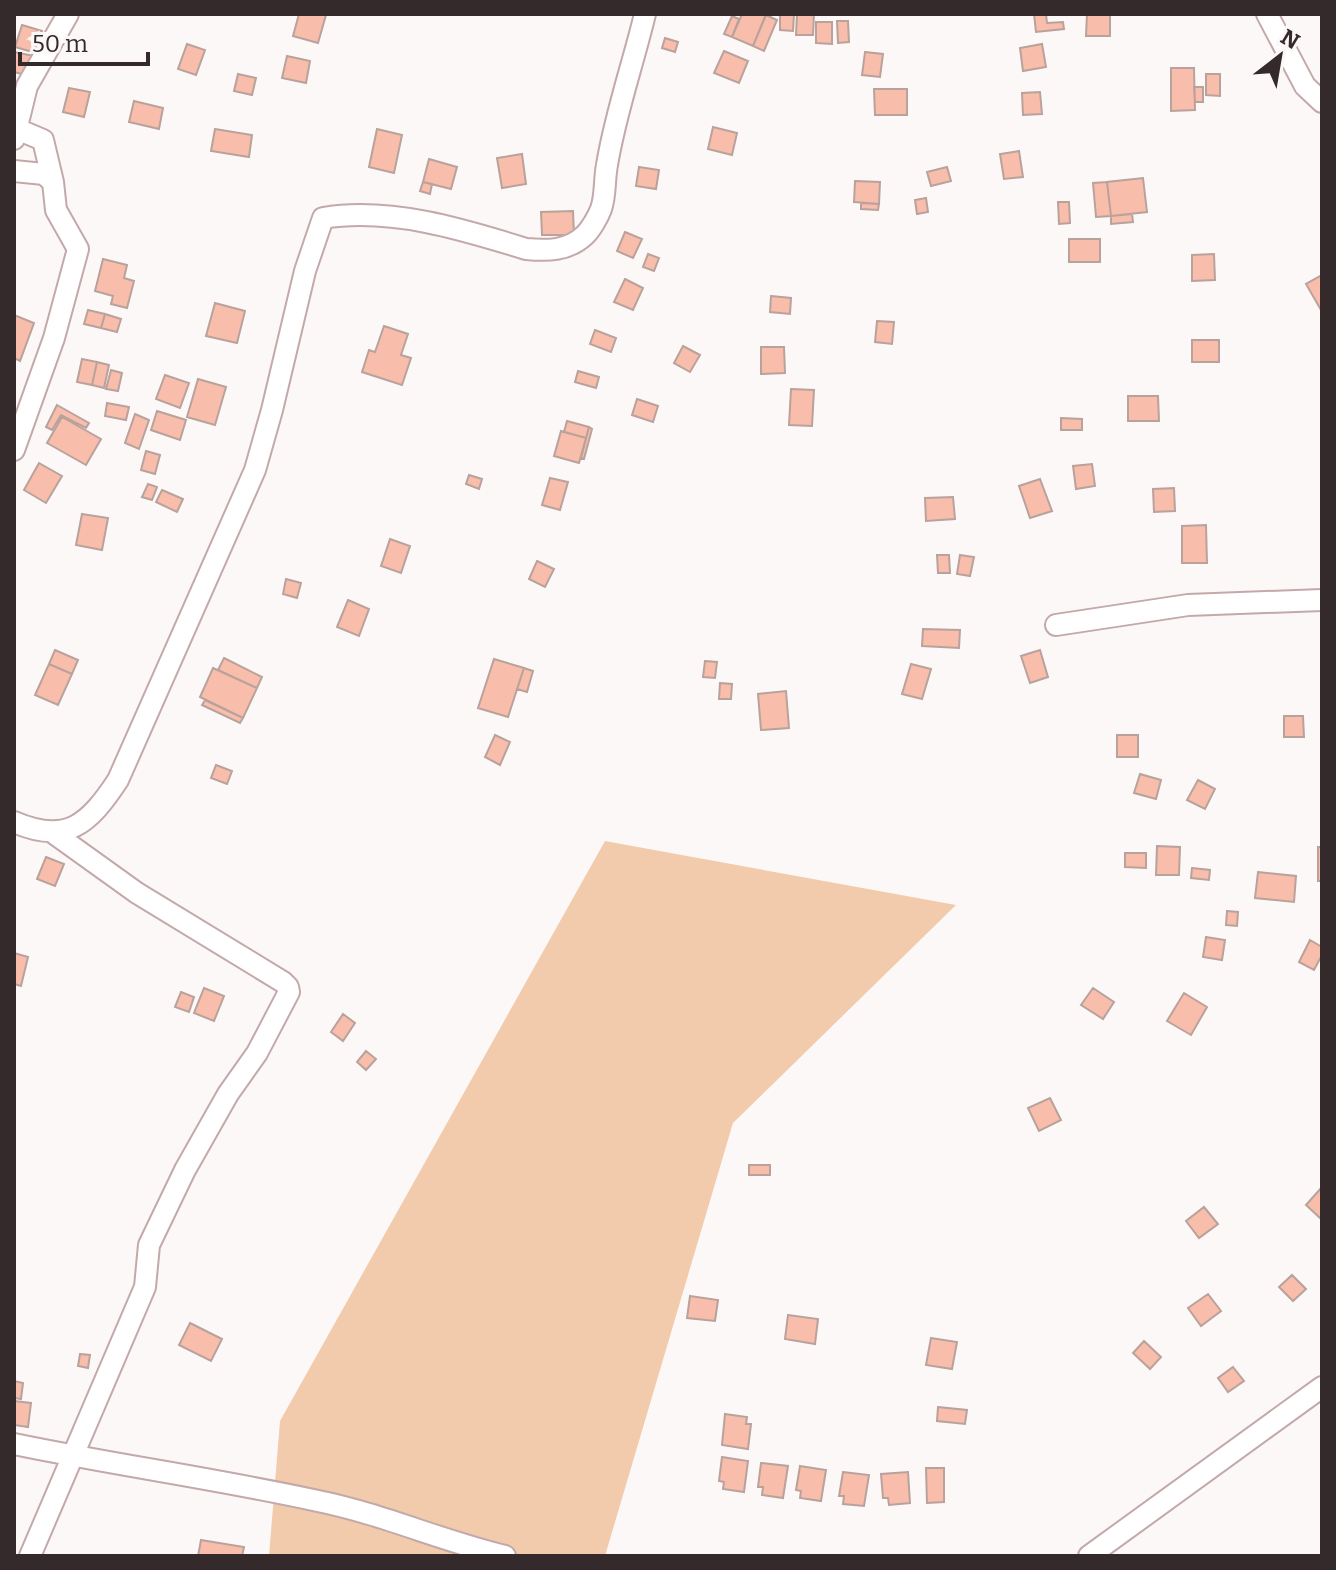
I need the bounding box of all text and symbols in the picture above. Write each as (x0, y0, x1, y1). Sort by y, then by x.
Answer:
scale bar (20, 16, 148, 66)
north arrow (1240, 16, 1320, 96)
text: N (1276, 23, 1304, 55)
text: 50 m (32, 30, 88, 58)

